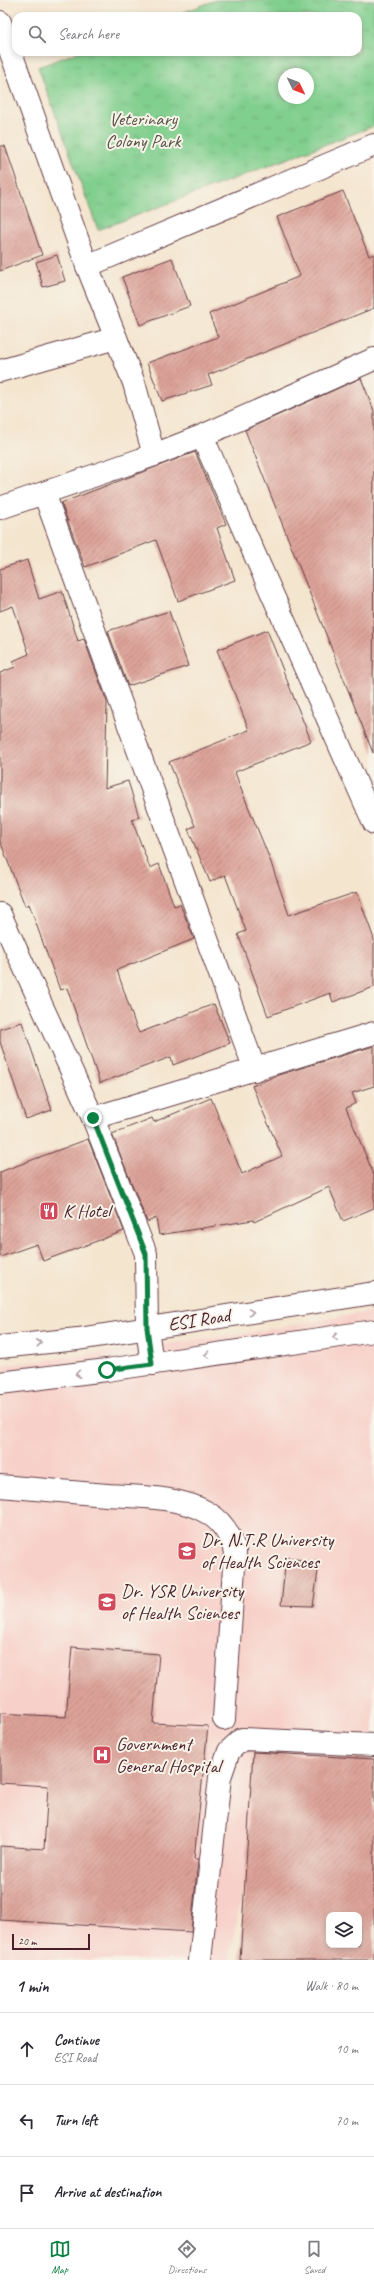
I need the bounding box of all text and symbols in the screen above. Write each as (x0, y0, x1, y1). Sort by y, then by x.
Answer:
search box (12, 12, 362, 56)
icon: search (26, 23, 48, 45)
text: Search here (58, 25, 119, 44)
north arrow (278, 68, 314, 104)
park label: Veterinary Colony Park (106, 107, 181, 153)
route end (84, 1109, 102, 1127)
place label: K Hotel (63, 1199, 114, 1223)
restaurant icon: K Hotel (38, 1200, 60, 1222)
street label: ESI Road (166, 1303, 235, 1337)
one-way arrow (248, 1308, 254, 1317)
one-way arrow (332, 1332, 338, 1341)
one-way arrow (36, 1338, 42, 1347)
one-way arrow (204, 1350, 210, 1359)
route start (98, 1361, 116, 1379)
one-way arrow (75, 1369, 81, 1378)
place label: Dr. N.T.R University of Health Sciences (201, 1528, 335, 1574)
school or university icon: Dr. N.T.R University of Health Sciences (176, 1540, 198, 1562)
place label: Dr. YSR University of Health Sciences (121, 1579, 245, 1625)
school or university icon: Dr. YSR University of Health Sciences (96, 1591, 118, 1613)
place label: Government General Hospital (116, 1732, 224, 1778)
hospital icon: Government General Hospital (91, 1744, 113, 1766)
map controls (326, 1912, 362, 1948)
button: layers (326, 1912, 362, 1948)
scale bar (12, 1932, 90, 1951)
text: 20 m (18, 1934, 37, 1948)
text: 1 min (16, 1976, 49, 1997)
text: Walk · 80 m (305, 1978, 358, 1994)
text: Continue (54, 2031, 99, 2050)
icon: ahead (16, 2038, 38, 2060)
text: 10 m (336, 2041, 358, 2057)
text: ESI Road (54, 2050, 97, 2066)
icon: left (16, 2110, 38, 2132)
text: Turn left (54, 2111, 97, 2130)
text: 70 m (336, 2113, 358, 2129)
icon: arrive (16, 2182, 38, 2204)
text: Arrive at destination (54, 2183, 161, 2202)
tab: Map (49, 2238, 71, 2276)
tab: Directions (168, 2238, 206, 2276)
tab: Saved (303, 2238, 325, 2276)

